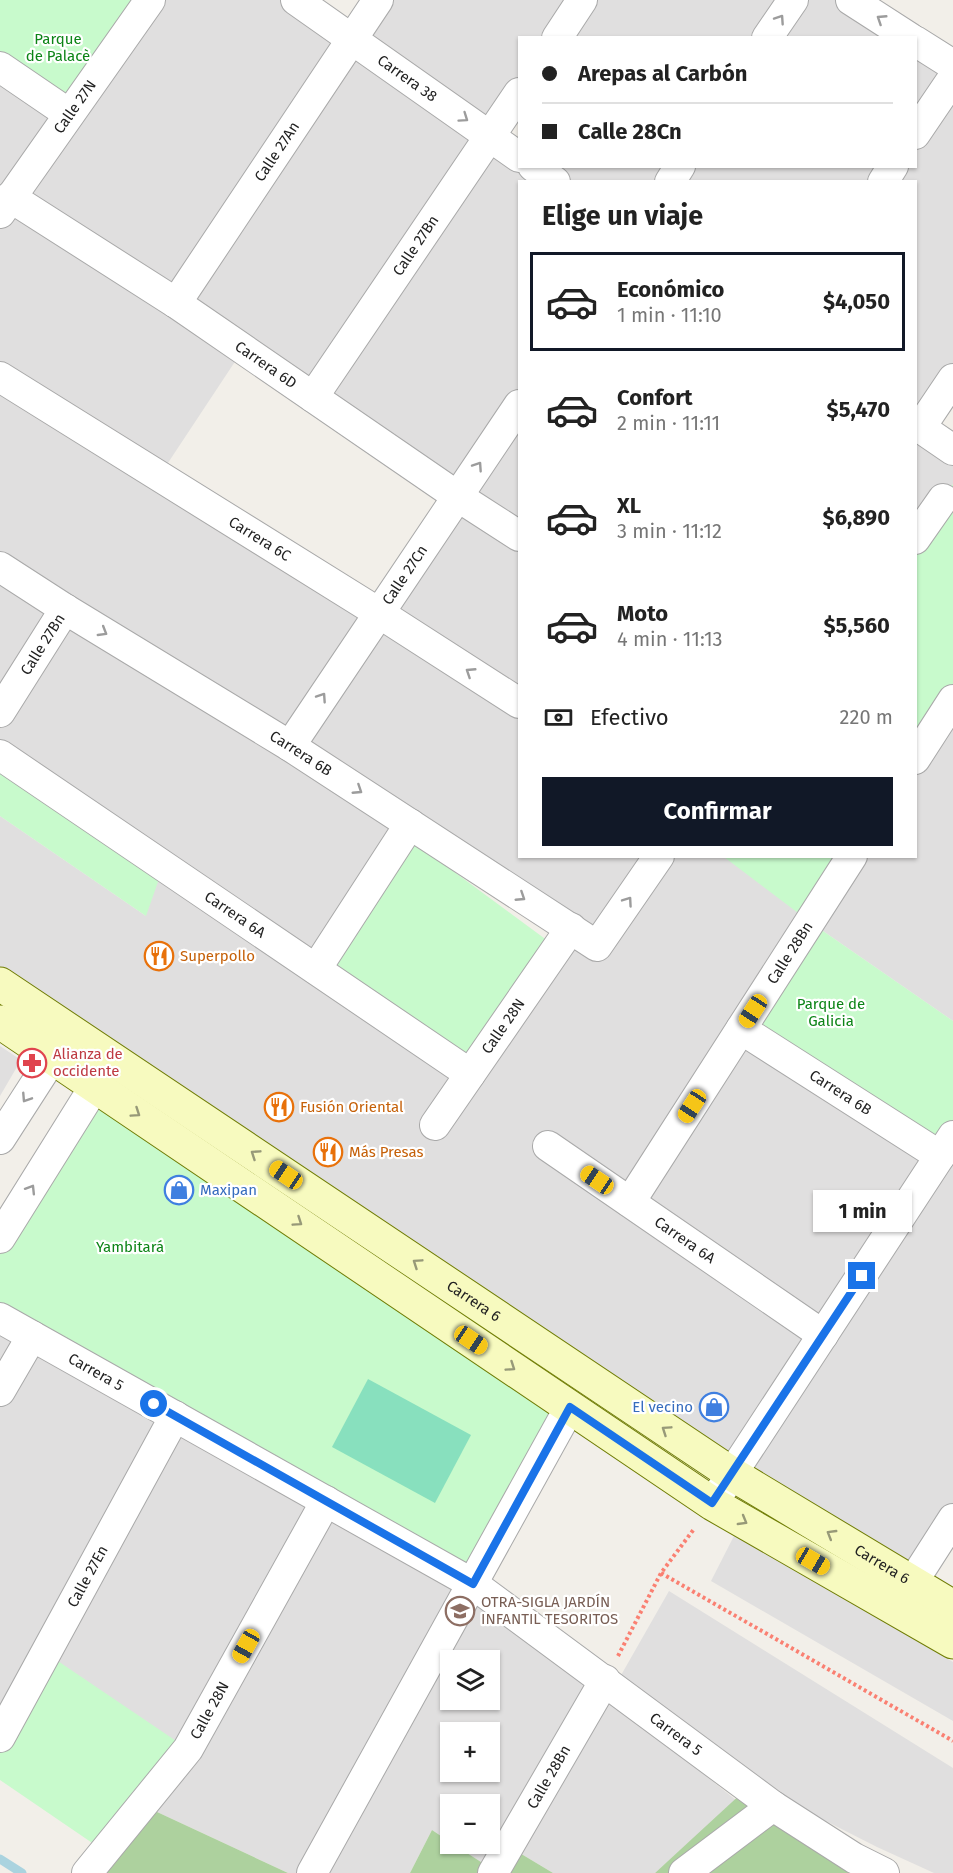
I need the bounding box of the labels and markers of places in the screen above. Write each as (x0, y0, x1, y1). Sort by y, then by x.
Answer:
restaurant icon: Superpollo (143, 940, 175, 972)
place label: Superpollo (180, 947, 255, 965)
place label: Alianza de occidente (53, 1045, 123, 1080)
pharmacy icon: Alianza de occidente (16, 1047, 48, 1079)
restaurant icon: Fusión Oriental (263, 1091, 295, 1123)
place label: Fusión Oriental (300, 1098, 404, 1116)
restaurant icon: Más Presas (312, 1136, 344, 1168)
place label: Más Presas (349, 1143, 423, 1161)
shop icon: Maxipan (163, 1174, 195, 1206)
place label: Maxipan (200, 1181, 257, 1199)
shop icon: El vecino (698, 1391, 730, 1423)
place label: El vecino (632, 1398, 693, 1416)
place label: OTRA-SIGLA JARDÍN INFANTIL TESORITOS (481, 1593, 618, 1628)
school or university icon: OTRA-SIGLA JARDÍN INFANTIL TESORITOS (444, 1595, 476, 1627)

